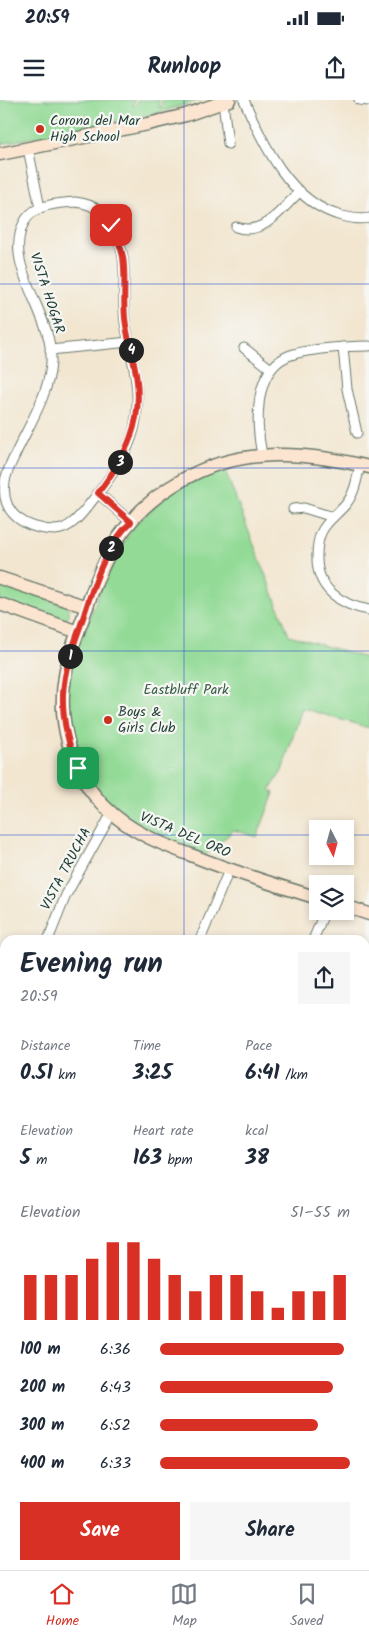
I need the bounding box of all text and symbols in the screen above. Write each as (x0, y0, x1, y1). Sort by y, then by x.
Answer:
text: 20:59 (25, 3, 70, 33)
text: Runloop (148, 50, 221, 85)
icon: menu (20, 54, 48, 82)
icon: share (321, 54, 349, 82)
place label: Corona del Mar High School (50, 110, 141, 148)
marker: Corona del Mar High School (34, 123, 46, 135)
pin (90, 204, 132, 246)
icon: check (97, 211, 125, 239)
street label: VISTA HOGAR (24, 250, 70, 336)
pin: 4 (118, 338, 144, 362)
text: 4 (128, 339, 135, 361)
pin: 3 (108, 450, 132, 474)
text: 3 (117, 451, 124, 473)
pin: 2 (98, 536, 124, 560)
text: 2 (107, 537, 116, 559)
pin: 1 (58, 644, 82, 668)
text: 1 (68, 645, 73, 667)
park label: Eastbluff Park (143, 679, 229, 701)
place label: Boys & Girls Club (118, 701, 176, 739)
marker: Boys & Girls Club (102, 714, 114, 726)
pin (57, 747, 99, 789)
icon: arrive (64, 754, 92, 782)
street label: VISTA DEL ORO (136, 806, 234, 864)
north arrow (309, 820, 354, 865)
map controls (309, 820, 354, 920)
street label: VISTA TRUCHA (35, 824, 97, 914)
button: layers (309, 875, 354, 920)
text: Evening run (20, 942, 163, 987)
button: share (298, 952, 350, 1004)
text: 20:59 (20, 984, 58, 1009)
text: Distance (20, 1035, 70, 1057)
text: Time (133, 1035, 161, 1057)
text: Pace (245, 1035, 272, 1057)
text: 0.51 (20, 1057, 53, 1090)
text: 3:25 (133, 1057, 172, 1090)
text: 6:41 (245, 1057, 280, 1090)
text: km (53, 1064, 76, 1086)
text: /km (280, 1064, 308, 1086)
text: Elevation (20, 1120, 73, 1142)
text: Heart rate (133, 1120, 194, 1142)
text: kcal (245, 1120, 268, 1142)
text: 5 (20, 1142, 31, 1175)
text: 163 (133, 1142, 162, 1175)
text: 38 (245, 1142, 269, 1175)
text: m (31, 1149, 47, 1171)
text: bpm (162, 1149, 193, 1171)
text: Elevation (20, 1200, 81, 1225)
text: 51–55 m (290, 1200, 350, 1225)
text: 100 m (20, 1337, 61, 1362)
text: 6:36 (100, 1337, 131, 1362)
text: 200 m (20, 1375, 65, 1400)
text: 6:43 (100, 1375, 131, 1400)
text: 300 m (20, 1413, 64, 1438)
text: 6:52 (100, 1413, 131, 1438)
text: 400 m (20, 1451, 64, 1476)
text: 6:33 (100, 1451, 131, 1476)
button: Save (20, 1502, 180, 1560)
button: Share (190, 1502, 350, 1560)
tab: Home (46, 1580, 79, 1632)
tab: Map (170, 1580, 198, 1632)
tab: Saved (290, 1580, 323, 1632)

